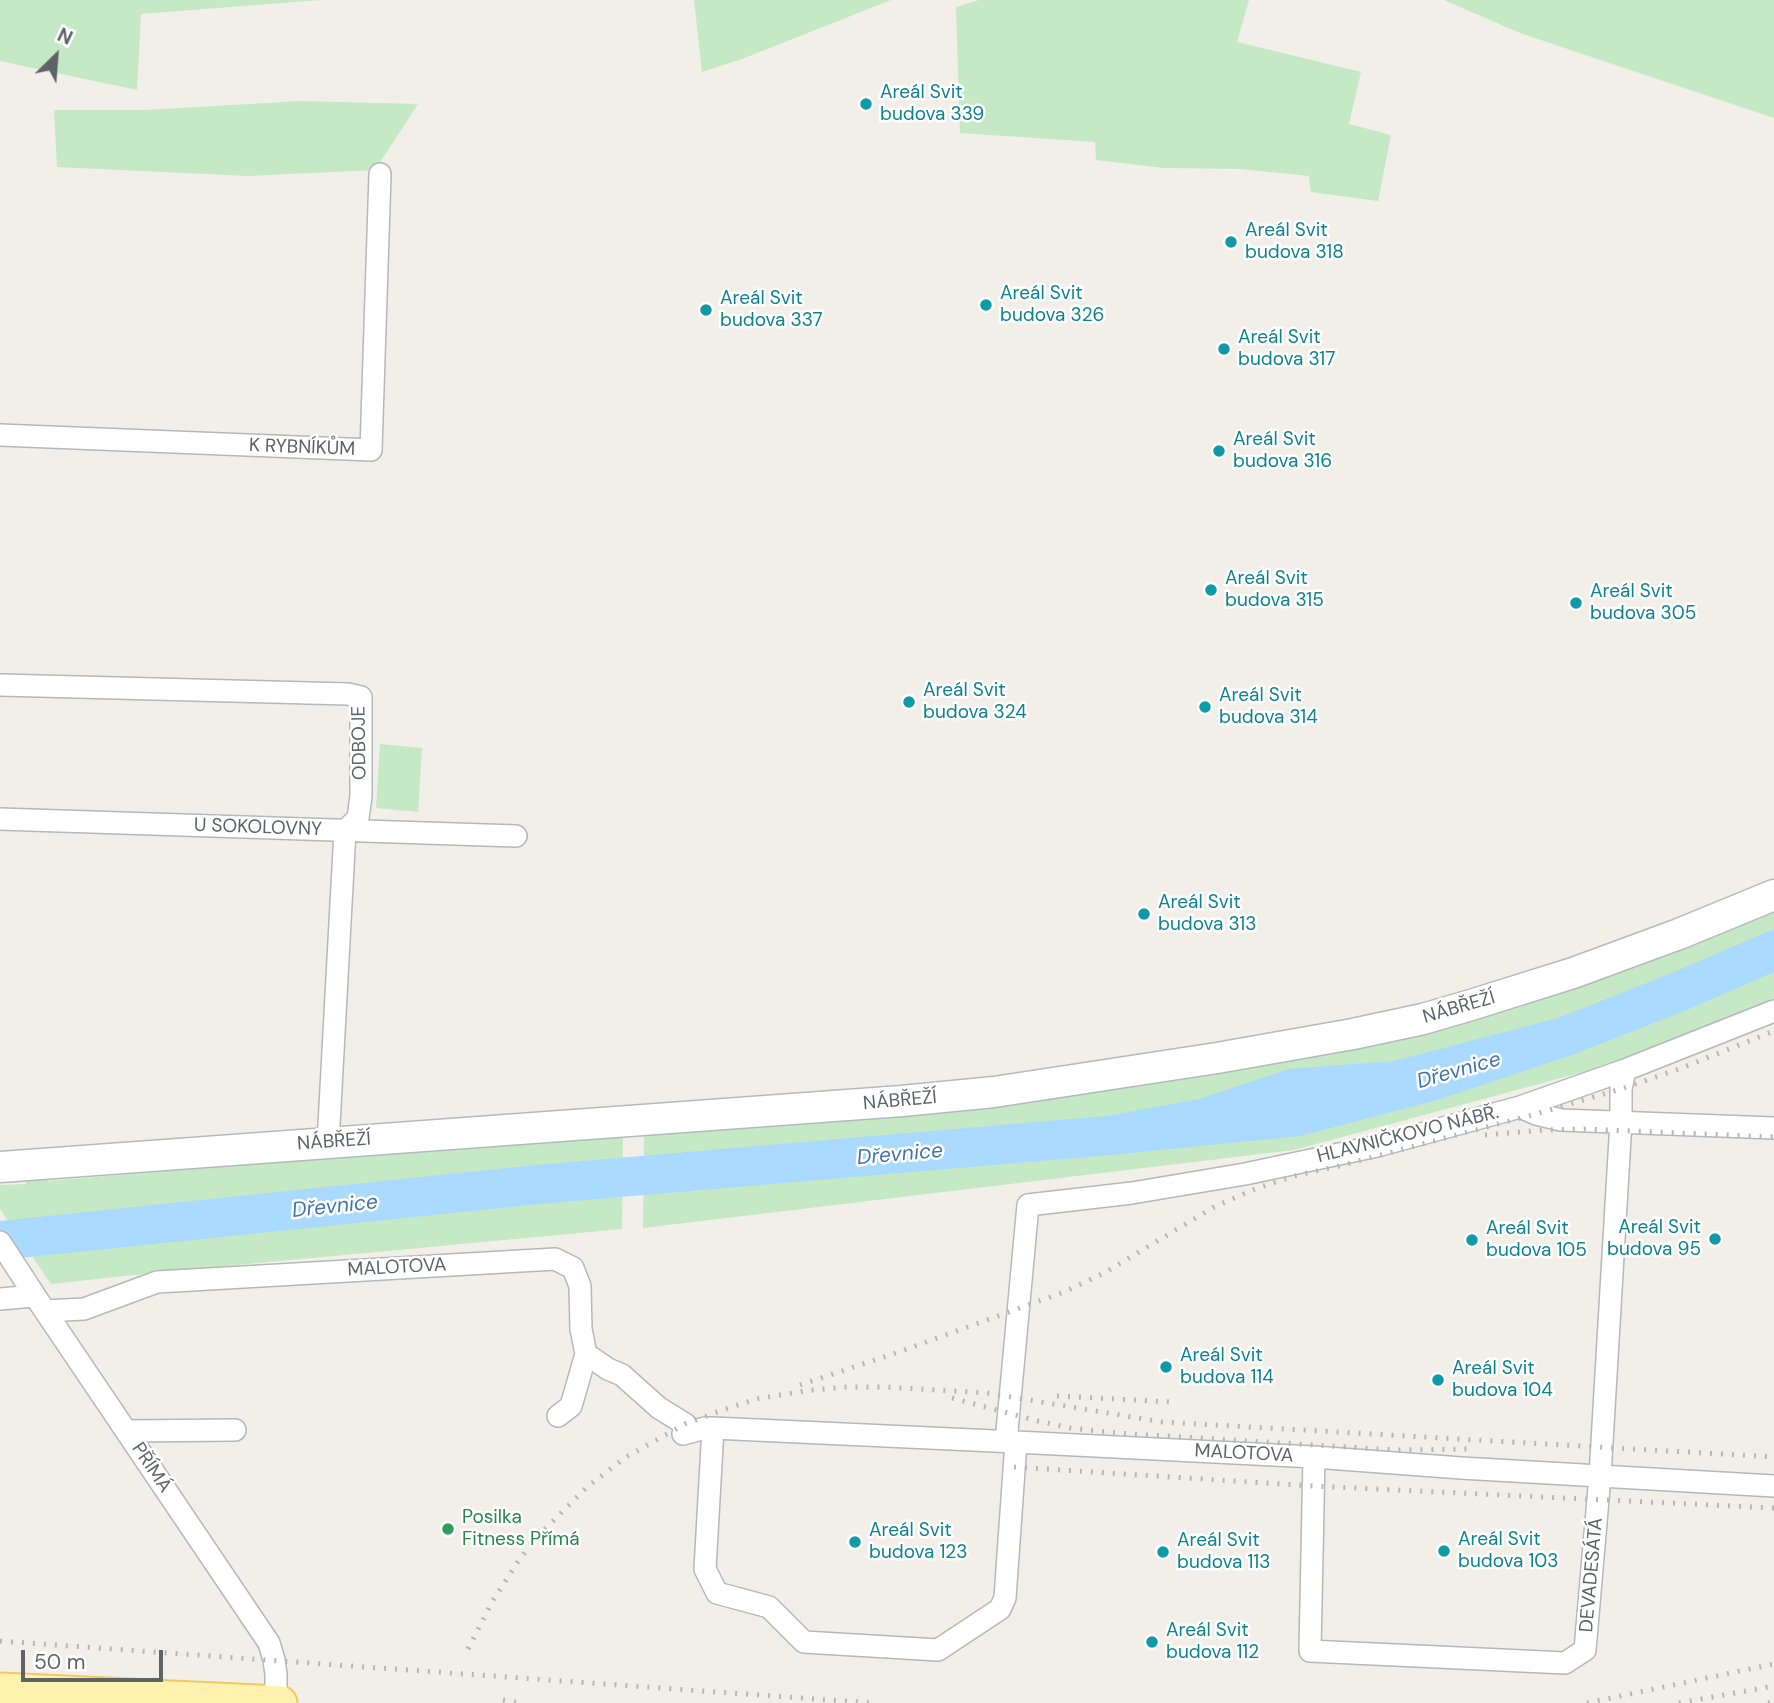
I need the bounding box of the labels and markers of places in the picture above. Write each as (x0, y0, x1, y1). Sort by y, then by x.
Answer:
place label: Areál Svit budova 339 (880, 82, 984, 126)
marker: Areál Svit budova 339 (858, 96, 874, 112)
place label: Areál Svit budova 318 (1245, 220, 1344, 264)
marker: Areál Svit budova 318 (1223, 234, 1239, 250)
place label: Areál Svit budova 326 (1000, 283, 1105, 327)
place label: Areál Svit budova 337 (720, 288, 823, 332)
marker: Areál Svit budova 326 (978, 297, 994, 313)
marker: Areál Svit budova 337 (698, 302, 714, 318)
place label: Areál Svit budova 317 (1238, 327, 1335, 371)
marker: Areál Svit budova 317 (1216, 341, 1232, 357)
place label: Areál Svit budova 316 (1233, 429, 1332, 473)
marker: Areál Svit budova 316 (1211, 443, 1227, 459)
place label: Areál Svit budova 315 (1225, 568, 1324, 612)
place label: Areál Svit budova 305 (1590, 581, 1696, 625)
marker: Areál Svit budova 315 (1203, 582, 1219, 598)
marker: Areál Svit budova 305 (1568, 595, 1584, 611)
place label: Areál Svit budova 324 (923, 680, 1027, 724)
place label: Areál Svit budova 314 (1219, 685, 1318, 729)
marker: Areál Svit budova 324 (901, 694, 917, 710)
marker: Areál Svit budova 314 (1197, 699, 1213, 715)
place label: Areál Svit budova 313 (1158, 892, 1256, 936)
marker: Areál Svit budova 313 (1136, 906, 1152, 922)
place label: Areál Svit budova 95 (1607, 1217, 1701, 1261)
place label: Areál Svit budova 105 (1486, 1218, 1587, 1262)
marker: Areál Svit budova 95 (1707, 1231, 1723, 1247)
marker: Areál Svit budova 105 (1464, 1232, 1480, 1248)
place label: Areál Svit budova 114 (1180, 1345, 1274, 1389)
place label: Areál Svit budova 104 (1452, 1358, 1553, 1402)
marker: Areál Svit budova 114 (1158, 1359, 1174, 1375)
marker: Areál Svit budova 104 (1430, 1372, 1446, 1388)
place label: Posilka Fitness Přímá (462, 1507, 580, 1551)
place label: Areál Svit budova 123 (869, 1520, 968, 1564)
marker: Posilka Fitness Přímá (440, 1521, 456, 1537)
place label: Areál Svit budova 103 (1458, 1529, 1559, 1573)
place label: Areál Svit budova 113 (1177, 1530, 1270, 1574)
marker: Areál Svit budova 123 (847, 1534, 863, 1550)
marker: Areál Svit budova 103 (1436, 1543, 1452, 1559)
marker: Areál Svit budova 113 (1155, 1544, 1171, 1560)
place label: Areál Svit budova 112 (1166, 1620, 1259, 1664)
marker: Areál Svit budova 112 (1144, 1634, 1160, 1650)

